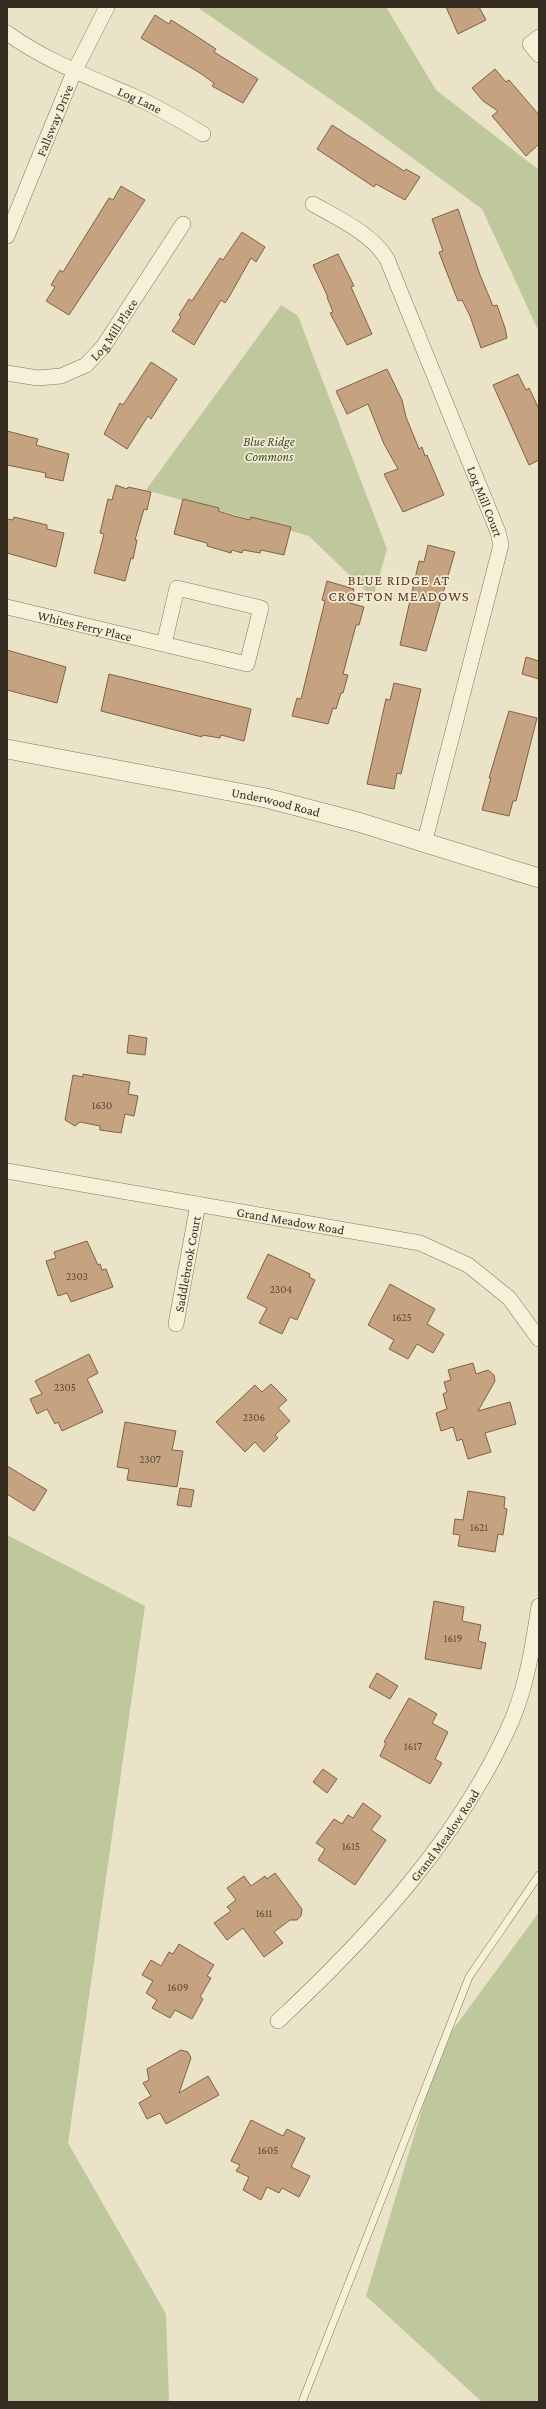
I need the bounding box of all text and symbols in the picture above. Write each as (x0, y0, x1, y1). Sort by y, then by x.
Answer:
street label: Fallsway Drive (33, 82, 76, 159)
street label: Log Lane (115, 83, 165, 117)
street label: Log Mill Place (87, 296, 141, 364)
park label: Blue Ridge Commons (243, 434, 295, 464)
street label: Log Mill Court (464, 464, 506, 539)
district label: BLUE RIDGE AT CROFTON MEADOWS (329, 572, 469, 604)
street label: Whites Ferry Place (36, 608, 134, 644)
street label: Underwood Road (230, 785, 322, 820)
house number: 1630 (92, 1099, 112, 1111)
street label: Grand Meadow Road (236, 1204, 346, 1238)
street label: Saddlebrook Court (171, 1214, 204, 1313)
house number: 2303 (66, 1270, 88, 1282)
house number: 2304 (270, 1283, 293, 1295)
house number: 1625 (392, 1311, 412, 1323)
house number: 2305 (54, 1381, 76, 1393)
house number: 2306 (243, 1411, 265, 1423)
house number: 2307 (139, 1453, 161, 1465)
house number: 1621 (470, 1521, 488, 1533)
house number: 1619 (444, 1632, 462, 1644)
house number: 1617 (404, 1740, 422, 1752)
street label: Grand Meadow Road (407, 1787, 482, 1884)
house number: 1615 (342, 1840, 360, 1852)
house number: 1611 (256, 1907, 273, 1919)
house number: 1609 (167, 1981, 189, 1993)
house number: 1605 (258, 2144, 278, 2156)

